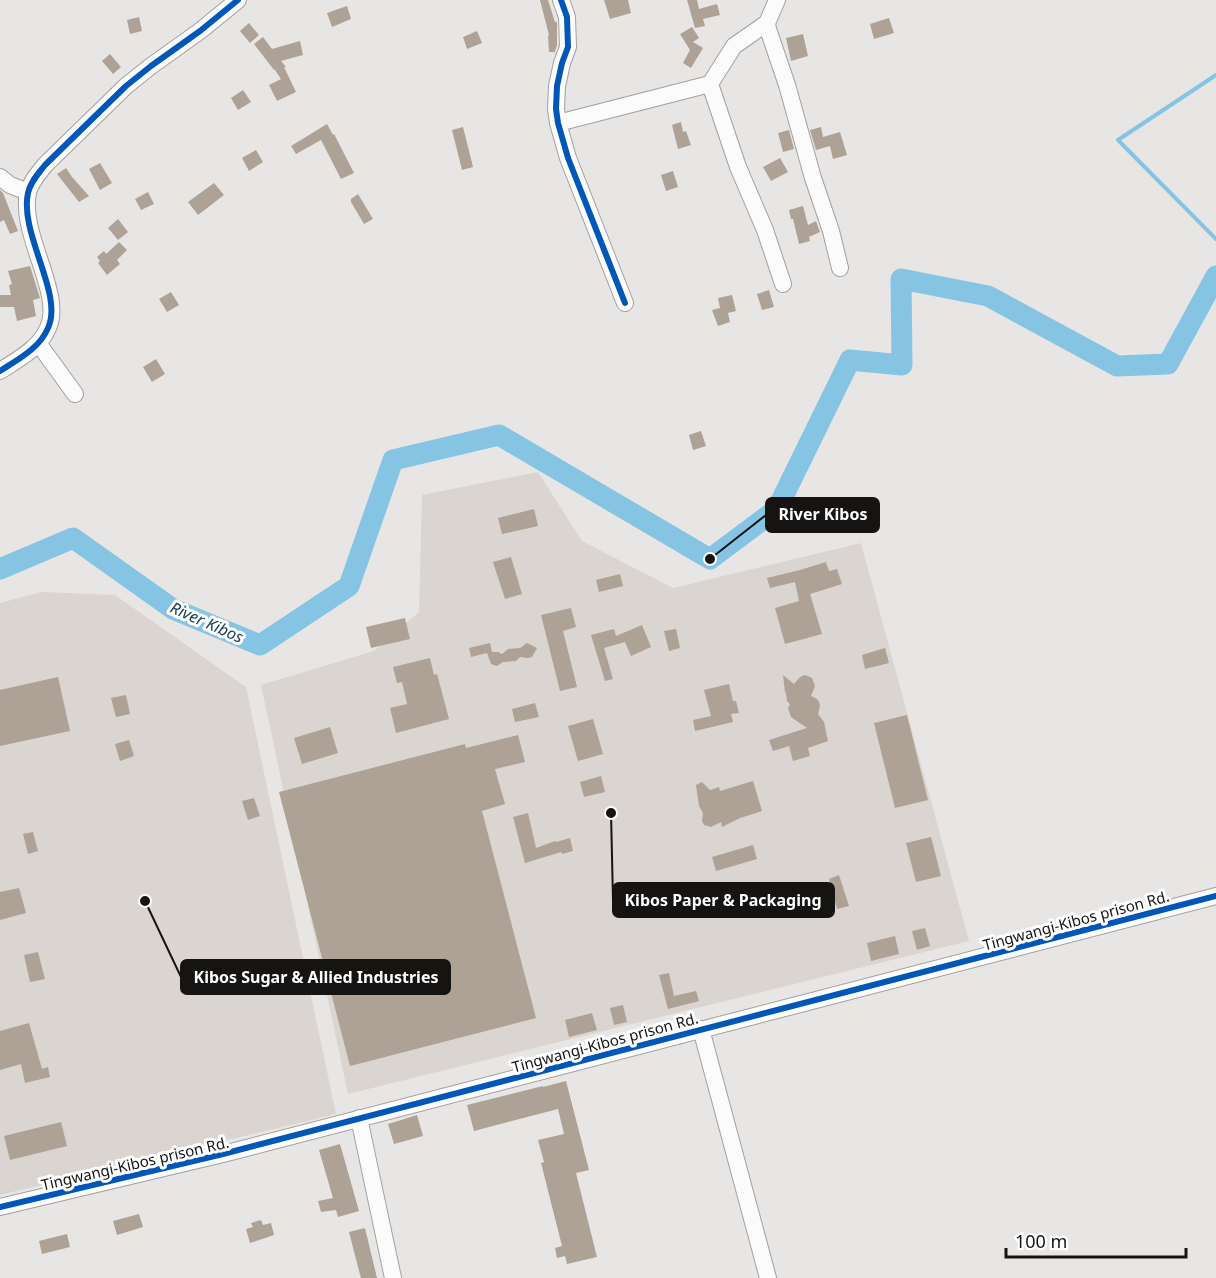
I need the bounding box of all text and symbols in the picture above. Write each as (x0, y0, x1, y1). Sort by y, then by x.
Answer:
callout: River Kibos (766, 498, 879, 532)
text: River Kibos (779, 503, 867, 525)
water label: River Kibos (167, 596, 247, 648)
callout: Kibos Paper & Packaging (613, 883, 834, 917)
street label: Tingwangi-Kibos prison Rd. (981, 886, 1171, 954)
text: Kibos Paper & Packaging (624, 889, 822, 911)
callout: Kibos Sugar & Allied Industries (181, 960, 450, 994)
text: Kibos Sugar & Allied Industries (194, 966, 438, 988)
street label: Tingwangi-Kibos prison Rd. (510, 1008, 700, 1076)
street label: Tingwangi-Kibos prison Rd. (39, 1132, 231, 1194)
scale bar (1006, 1221, 1186, 1259)
text: 100 m (1015, 1229, 1067, 1253)

